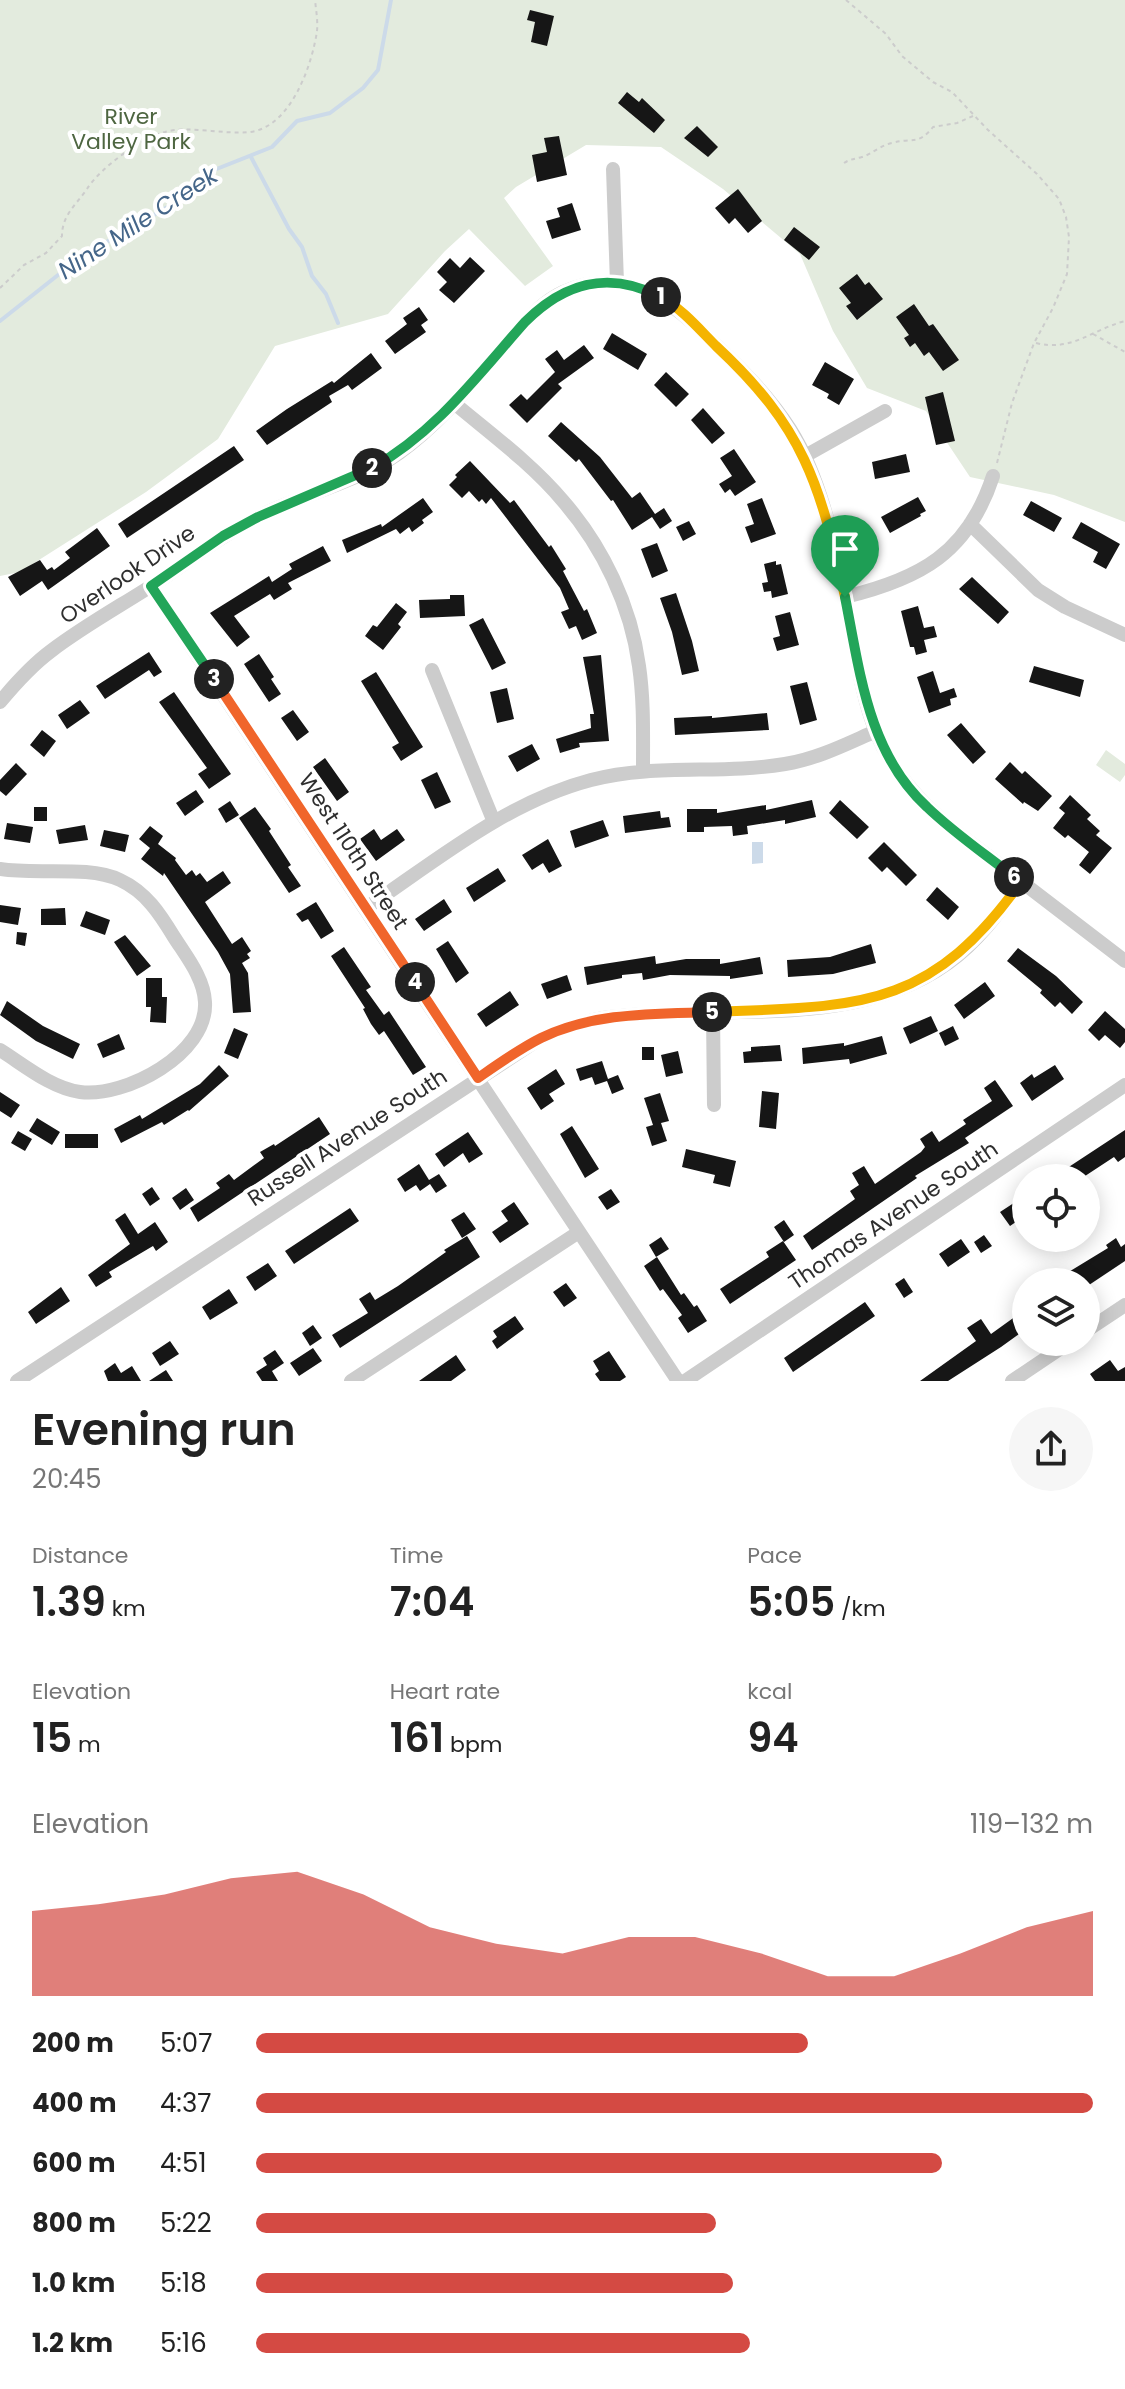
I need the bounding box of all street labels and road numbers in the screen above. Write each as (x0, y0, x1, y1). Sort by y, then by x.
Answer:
street label: Overlook Drive (53, 518, 201, 631)
street label: West 110th Street (291, 767, 416, 936)
street label: Russell Avenue South (241, 1061, 453, 1214)
street label: Thomas Avenue South (782, 1134, 1004, 1297)

